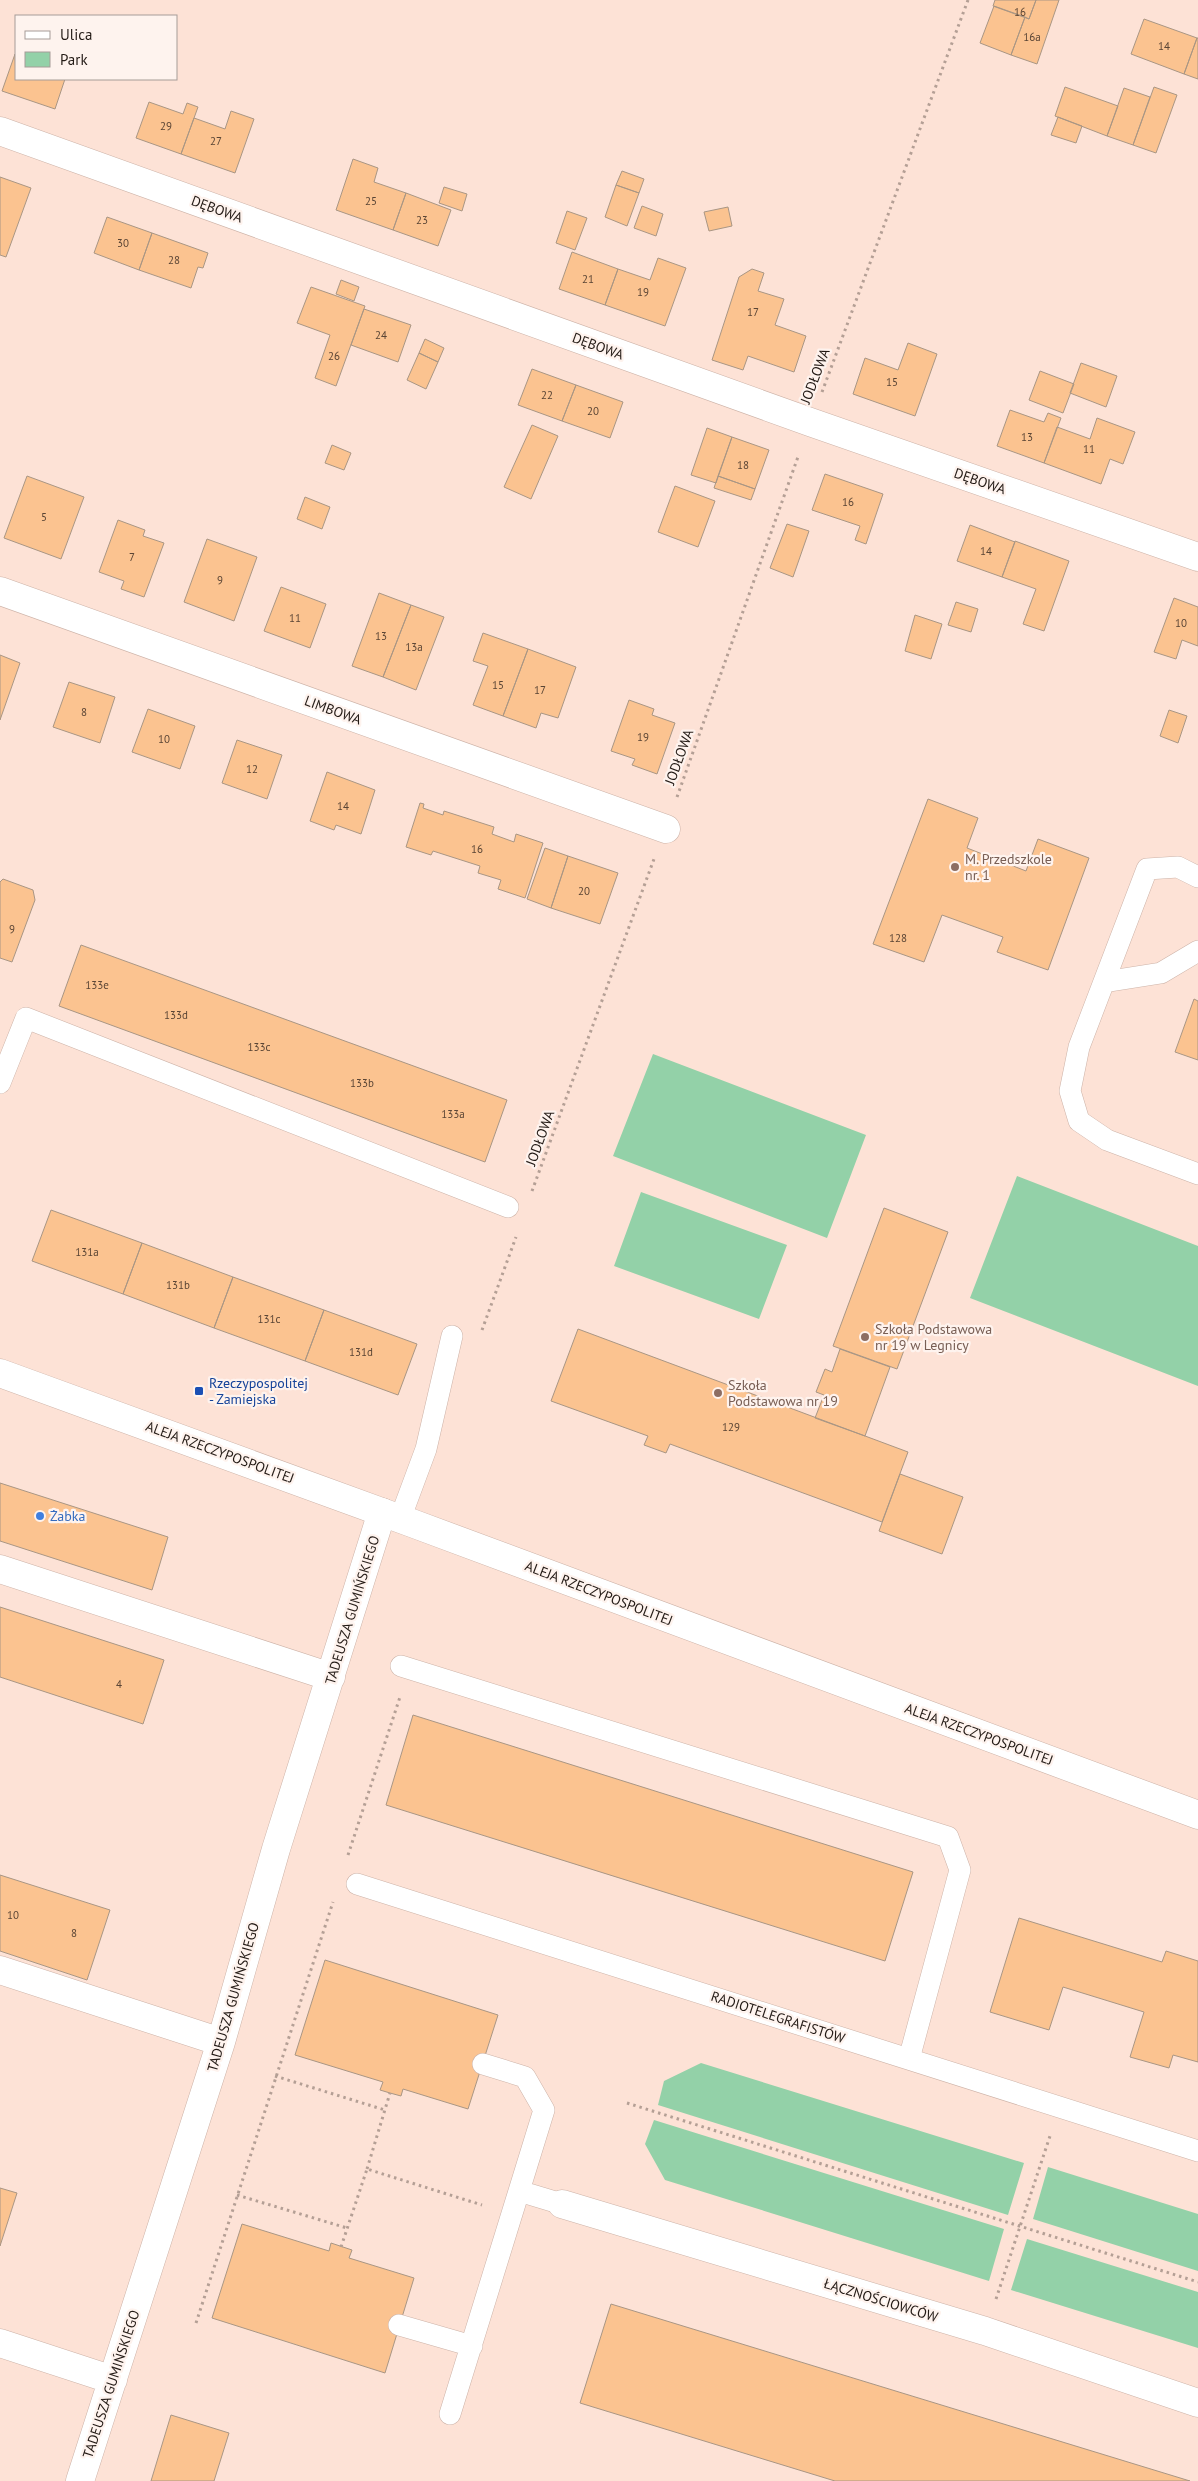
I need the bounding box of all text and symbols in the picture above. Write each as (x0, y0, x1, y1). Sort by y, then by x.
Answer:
house number: 16 (1014, 5, 1026, 19)
legend (15, 15, 178, 80)
text: Ulica (60, 25, 92, 44)
house number: 16a (1023, 30, 1041, 44)
house number: 14 (1158, 39, 1170, 53)
text: Park (60, 50, 88, 69)
house number: 29 (160, 119, 172, 133)
house number: 27 (210, 134, 222, 148)
street label: DĘBOWA (189, 191, 246, 227)
house number: 25 (365, 194, 377, 208)
house number: 23 (416, 213, 428, 227)
house number: 30 (117, 236, 129, 250)
house number: 28 (168, 253, 180, 267)
house number: 21 (582, 272, 594, 286)
house number: 19 (637, 285, 649, 299)
house number: 17 (747, 305, 759, 319)
house number: 24 (375, 328, 387, 342)
street label: DĘBOWA (570, 328, 627, 364)
street label: JODŁOWA (796, 345, 834, 407)
house number: 26 (328, 349, 340, 363)
house number: 15 (886, 375, 898, 389)
house number: 22 (541, 388, 553, 402)
house number: 20 (587, 404, 599, 418)
house number: 13 (1021, 430, 1033, 444)
house number: 11 (1083, 442, 1095, 456)
house number: 18 (737, 458, 749, 472)
street label: DĘBOWA (952, 464, 1009, 498)
house number: 16 (842, 495, 854, 509)
house number: 5 (41, 510, 47, 524)
house number: 14 (980, 544, 992, 558)
house number: 7 (129, 550, 135, 564)
house number: 9 (217, 573, 223, 587)
house number: 11 (289, 611, 301, 625)
house number: 10 (1175, 616, 1187, 630)
house number: 13 (375, 629, 387, 643)
house number: 13a (405, 640, 423, 654)
house number: 15 (492, 678, 504, 692)
house number: 17 (534, 683, 546, 697)
street label: LIMBOWA (302, 691, 365, 729)
house number: 8 (81, 705, 87, 719)
street label: JODŁOWA (660, 726, 698, 788)
house number: 19 (637, 730, 649, 744)
house number: 10 (158, 732, 170, 746)
house number: 12 (246, 762, 258, 776)
house number: 14 (337, 799, 349, 813)
house number: 16 (471, 842, 483, 856)
place label: M. Przedszkole nr. 1 (965, 850, 1052, 884)
marker: M. Przedszkole nr. 1 (949, 861, 961, 873)
house number: 20 (578, 884, 590, 898)
house number: 9 (9, 922, 15, 936)
house number: 128 (889, 931, 907, 945)
house number: 133e (85, 978, 109, 992)
house number: 133d (164, 1008, 188, 1022)
house number: 133c (248, 1040, 271, 1054)
house number: 133b (350, 1076, 374, 1090)
house number: 133a (441, 1107, 465, 1121)
street label: JODŁOWA (521, 1107, 559, 1169)
house number: 131a (75, 1245, 99, 1259)
house number: 131b (166, 1278, 190, 1292)
house number: 131c (258, 1312, 281, 1326)
place label: Szkoła Podstawowa nr 19 w Legnicy (875, 1320, 992, 1354)
marker: Szkoła Podstawowa nr 19 w Legnicy (859, 1331, 871, 1343)
house number: 131d (349, 1345, 373, 1359)
place label: Rzeczypospolitej - Zamiejska (209, 1374, 308, 1408)
place label: Szkoła Podstawowa nr 19 (728, 1376, 838, 1410)
marker: Rzeczypospolitej - Zamiejska (193, 1385, 205, 1397)
marker: Szkoła Podstawowa nr 19 (712, 1387, 724, 1399)
street label: ALEJA RZECZYPOSPOLITEJ (143, 1417, 297, 1487)
house number: 129 (722, 1420, 740, 1434)
place label: Żabka (50, 1507, 86, 1525)
marker: Żabka (34, 1510, 46, 1522)
street label: TADEUSZA GUMIŃSKIEGO (321, 1533, 383, 1687)
street label: ALEJA RZECZYPOSPOLITEJ (523, 1557, 675, 1629)
house number: 4 (116, 1677, 122, 1691)
street label: ALEJA RZECZYPOSPOLITEJ (902, 1699, 1056, 1769)
house number: 10 (7, 1908, 19, 1922)
street label: TADEUSZA GUMIŃSKIEGO (203, 1920, 263, 2074)
house number: 8 (71, 1926, 77, 1940)
street label: RADIOTELEGRAFISTÓW (709, 1987, 848, 2047)
street label: ŁĄCZNOŚCIOWCÓW (822, 2274, 940, 2326)
street label: TADEUSZA GUMIŃSKIEGO (79, 2308, 143, 2460)

